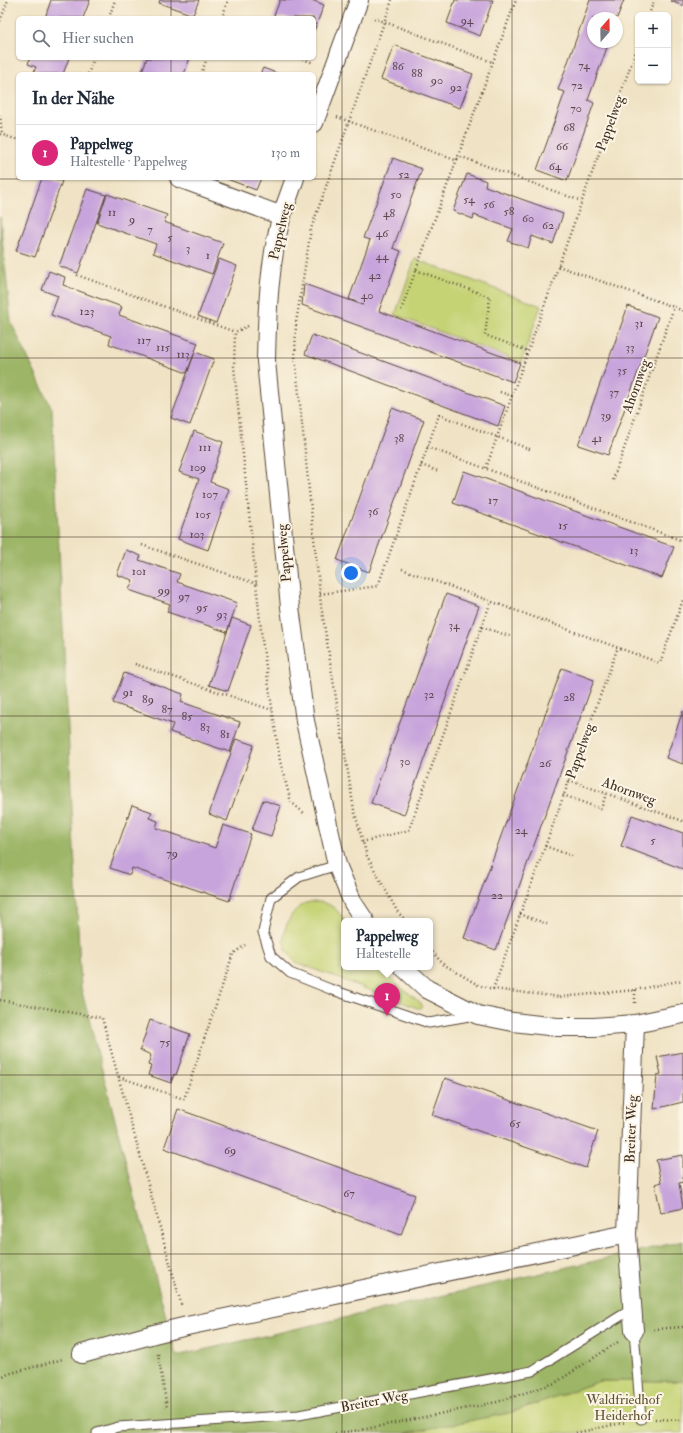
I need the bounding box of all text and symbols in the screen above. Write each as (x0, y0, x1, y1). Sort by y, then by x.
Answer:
north arrow (587, 12, 623, 48)
map controls (635, 12, 671, 84)
button: + (635, 12, 671, 48)
house number: 94 (460, 13, 474, 28)
search box (16, 16, 316, 60)
icon: search (30, 27, 52, 49)
text: Hier suchen (62, 29, 134, 48)
button: − (635, 48, 671, 84)
house number: 74 (578, 58, 590, 73)
house number: 86 (392, 59, 405, 74)
house number: 88 (411, 66, 423, 81)
house number: 90 (430, 73, 443, 88)
house number: 72 (571, 78, 583, 93)
house number: 92 (449, 80, 462, 95)
text: In der Nähe (32, 88, 114, 109)
street label: Pappelweg (592, 92, 629, 154)
house number: 70 (570, 101, 582, 116)
house number: 68 (563, 120, 575, 135)
text: Pappelweg (70, 135, 133, 154)
house number: 66 (556, 139, 569, 154)
text: 1 (43, 145, 47, 161)
text: 130 m (271, 145, 300, 161)
text: Haltestelle · Pappelweg (70, 154, 187, 170)
house number: 64 (549, 159, 562, 174)
house number: 52 (398, 167, 410, 182)
house number: 50 (390, 187, 402, 202)
house number: 54 (463, 192, 475, 207)
house number: 56 (483, 197, 496, 212)
street label: Pappelweg (265, 200, 296, 262)
house number: 58 (504, 204, 515, 219)
house number: 11 (108, 205, 116, 220)
house number: 48 (383, 206, 395, 221)
house number: 60 (522, 211, 534, 226)
house number: 9 (128, 212, 135, 227)
house number: 62 (542, 218, 554, 233)
house number: 7 (147, 222, 153, 237)
house number: 46 (376, 226, 389, 241)
house number: 5 (167, 230, 173, 245)
house number: 3 (186, 241, 190, 256)
house number: 1 (206, 248, 210, 263)
house number: 44 (376, 249, 389, 264)
house number: 42 (369, 268, 381, 283)
house number: 40 (361, 288, 373, 303)
house number: 123 (80, 304, 94, 319)
house number: 31 (635, 316, 643, 331)
house number: 117 (137, 333, 152, 348)
house number: 115 (156, 340, 171, 355)
house number: 33 (625, 340, 635, 355)
house number: 113 (176, 347, 190, 362)
street label: Ahornweg (618, 356, 654, 416)
house number: 35 (617, 363, 628, 378)
house number: 37 (609, 385, 620, 400)
house number: 39 (601, 408, 611, 423)
house number: 38 (394, 431, 404, 446)
house number: 41 (592, 431, 602, 446)
house number: 111 (199, 440, 211, 455)
house number: 109 (190, 460, 206, 475)
house number: 107 (202, 487, 218, 502)
house number: 17 (488, 493, 498, 508)
house number: 36 (368, 504, 379, 519)
house number: 105 (195, 507, 212, 522)
house number: 15 (558, 518, 568, 533)
street label: Pappelweg (273, 522, 296, 583)
house number: 103 (190, 527, 204, 542)
house number: 13 (630, 543, 638, 558)
your location (341, 563, 361, 583)
house number: 101 (132, 564, 146, 579)
house number: 99 (157, 583, 170, 598)
house number: 97 (177, 589, 190, 604)
house number: 95 (195, 600, 208, 615)
house number: 93 (216, 607, 227, 622)
house number: 34 (448, 618, 460, 633)
house number: 91 (122, 685, 133, 700)
house number: 32 (424, 687, 434, 702)
house number: 28 (563, 690, 575, 705)
house number: 89 (142, 692, 154, 707)
house number: 87 (161, 702, 173, 717)
house number: 85 (182, 709, 193, 724)
house number: 83 (200, 720, 210, 735)
street label: Pappelweg (562, 720, 599, 782)
house number: 81 (220, 727, 230, 742)
house number: 30 (400, 754, 410, 769)
house number: 26 (539, 756, 552, 771)
street label: Ahornweg (599, 773, 659, 809)
house number: 24 (515, 823, 528, 838)
house number: 5 (650, 833, 656, 848)
house number: 79 (166, 846, 178, 861)
house number: 22 (491, 888, 503, 903)
popup (341, 918, 433, 970)
text: Pappelweg (356, 927, 418, 946)
text: Haltestelle (356, 946, 411, 962)
pin: 1 (374, 983, 400, 1016)
house number: 75 (160, 1035, 171, 1050)
street label: Breiter Weg (621, 1094, 641, 1163)
house number: 65 (509, 1116, 521, 1131)
house number: 69 (224, 1143, 236, 1158)
house number: 67 (343, 1186, 355, 1201)
street label: Breiter Weg (339, 1386, 410, 1416)
park label: Waldfriedhof Heiderhof (585, 1391, 662, 1424)

